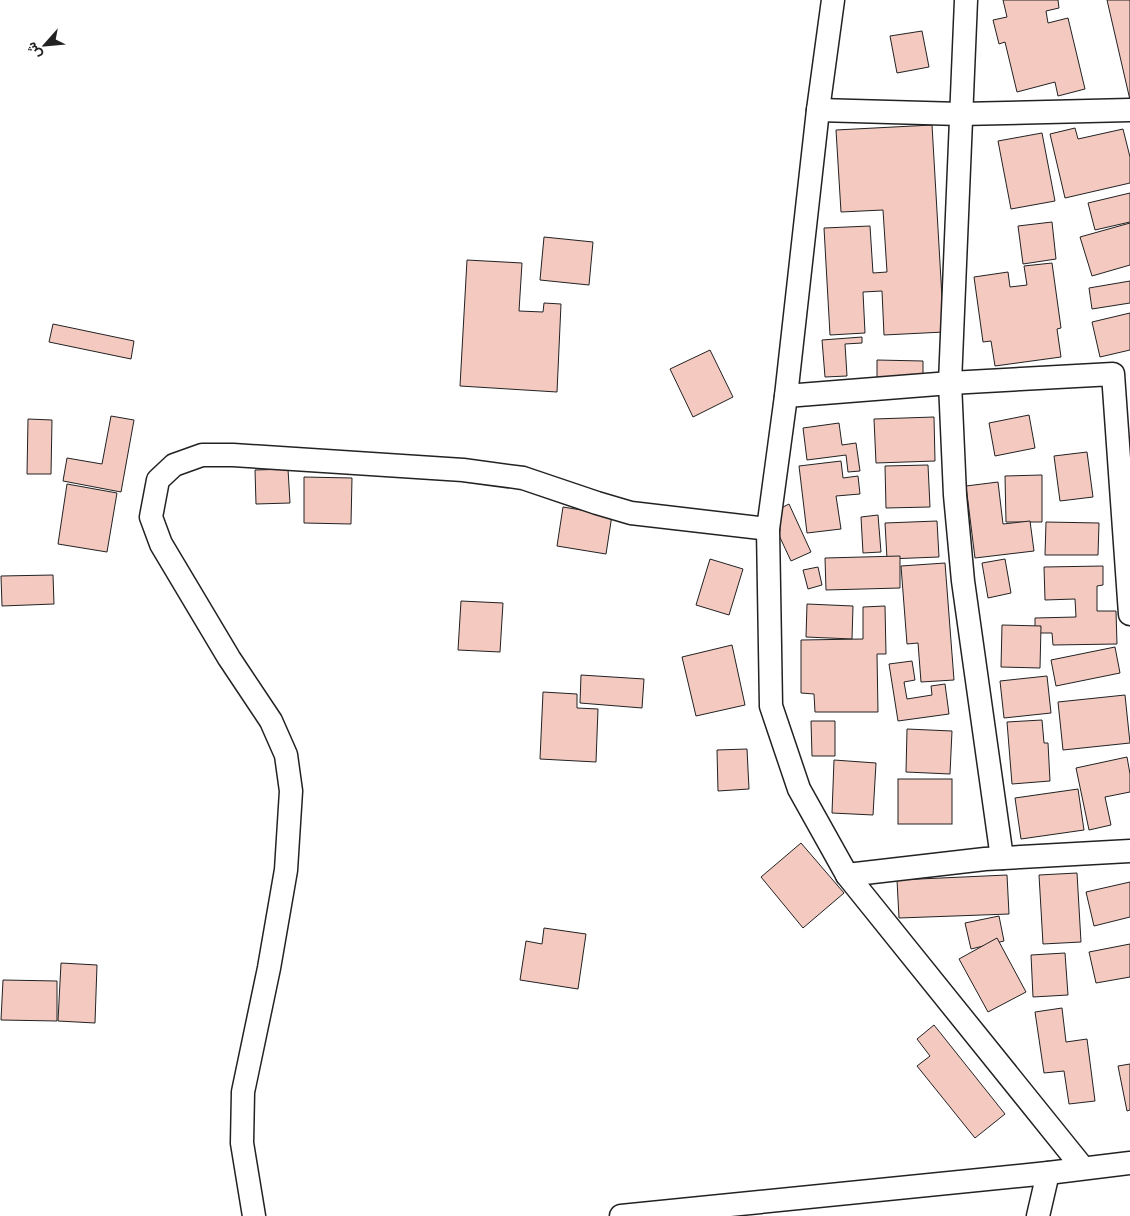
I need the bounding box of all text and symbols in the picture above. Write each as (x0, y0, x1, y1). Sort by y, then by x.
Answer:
north arrow (20, 20, 70, 70)
text: ش (21, 39, 45, 62)

